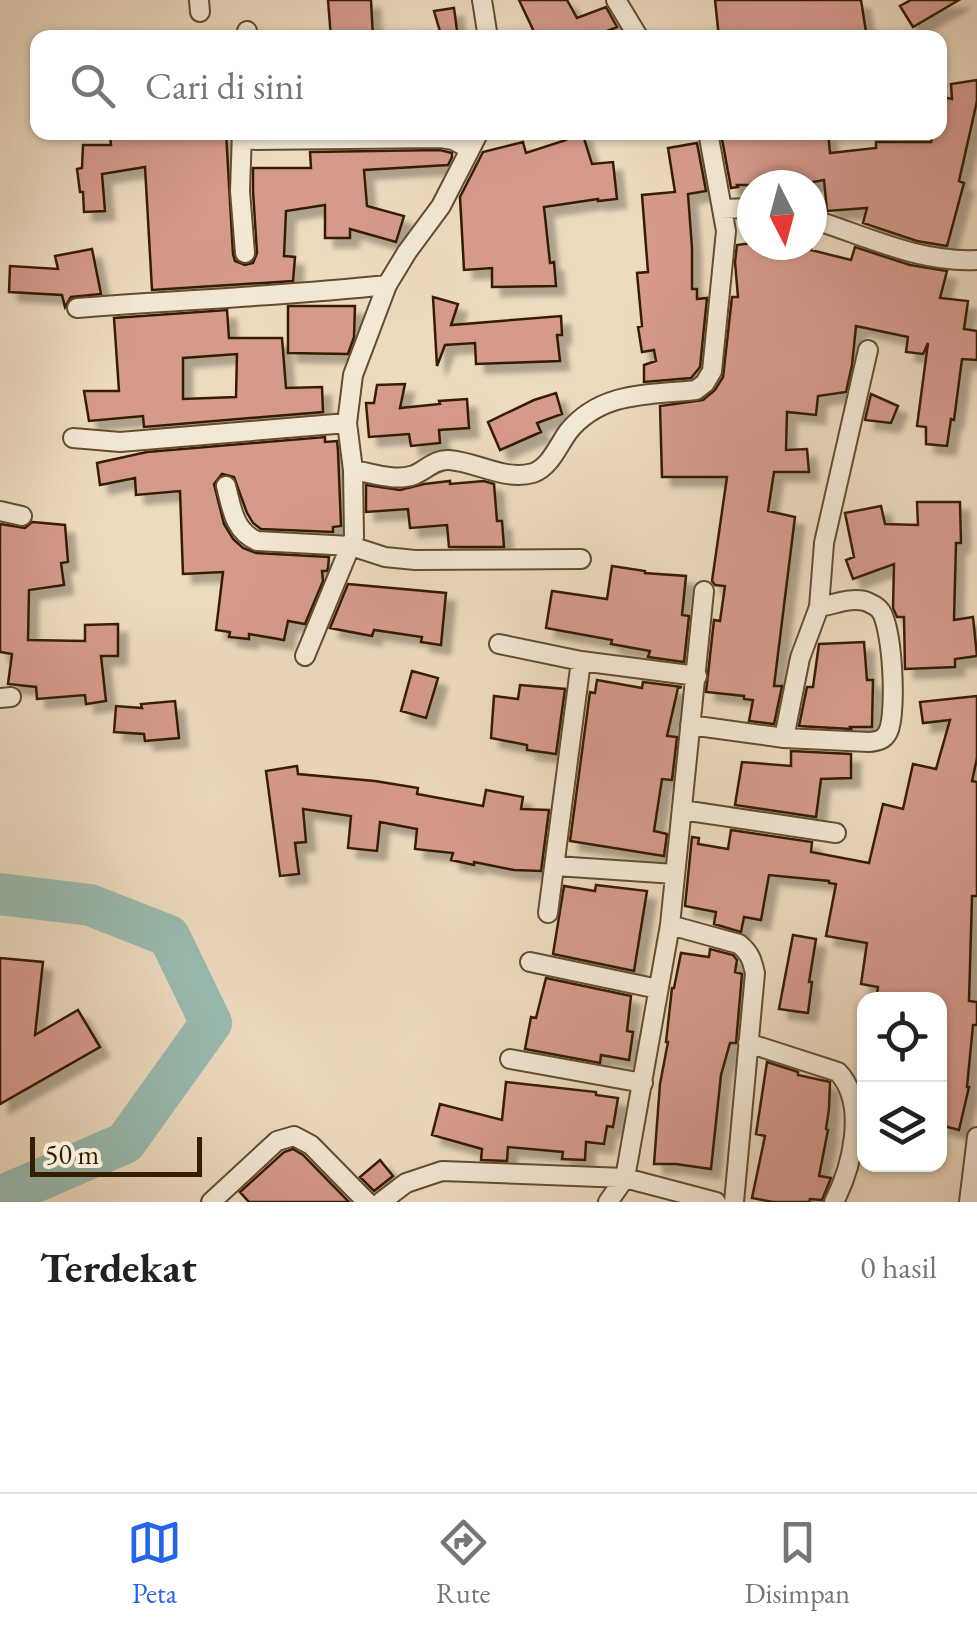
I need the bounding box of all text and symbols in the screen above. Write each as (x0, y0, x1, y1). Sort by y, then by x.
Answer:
search box (30, 30, 947, 140)
icon: search (65, 58, 120, 113)
text: Cari di sini (145, 61, 304, 110)
north arrow (737, 170, 827, 260)
map controls (857, 992, 947, 1172)
button: locate (857, 992, 947, 1082)
button: layers (857, 1082, 947, 1172)
scale bar (30, 1132, 202, 1176)
text: 50 m (45, 1136, 99, 1172)
text: Terdekat (40, 1240, 197, 1295)
text: 0 hasil (860, 1246, 937, 1288)
tab: Peta (127, 1515, 182, 1611)
tab: Rute (436, 1515, 491, 1611)
tab: Disimpan (744, 1515, 850, 1611)

